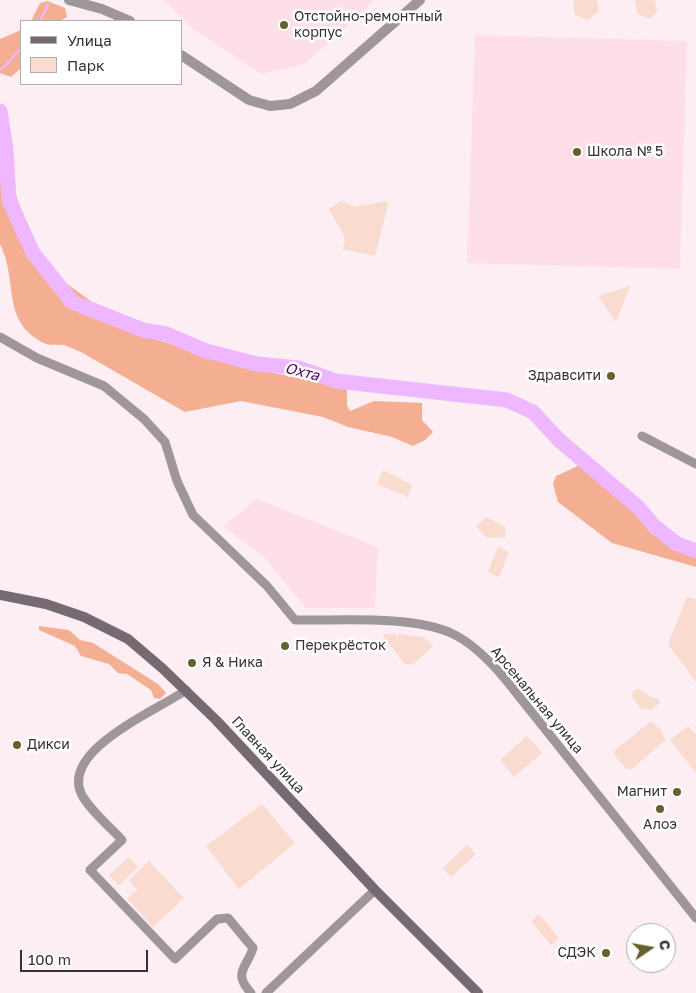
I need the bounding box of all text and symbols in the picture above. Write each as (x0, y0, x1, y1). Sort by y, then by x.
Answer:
place label: Отстойно-ремонтный корпус (294, 9, 443, 41)
marker: Отстойно-ремонтный корпус (278, 19, 290, 31)
legend (20, 20, 182, 85)
text: Улица (67, 31, 112, 49)
text: Парк (67, 56, 105, 74)
place label: Школа № 5 (587, 144, 663, 160)
marker: Школа № 5 (571, 146, 583, 158)
water label: Охта (283, 359, 321, 385)
place label: Здравсити (528, 368, 601, 384)
marker: Здравсити (605, 370, 617, 382)
place label: Перекрёсток (295, 638, 386, 654)
marker: Перекрёсток (279, 640, 291, 652)
street label: Арсенальная улица (487, 643, 587, 757)
place label: Я & Ника (202, 655, 263, 671)
marker: Я & Ника (186, 657, 198, 669)
street label: Главная улица (228, 713, 308, 797)
place label: Дикси (27, 737, 70, 753)
marker: Дикси (11, 739, 23, 751)
place label: Магнит (617, 784, 667, 800)
marker: Магнит (671, 786, 683, 798)
marker: Алоэ (654, 803, 666, 815)
place label: Алоэ (643, 817, 677, 833)
north arrow (626, 923, 676, 973)
text: С (656, 938, 675, 952)
scale bar (22, 940, 150, 972)
place label: СДЭК (558, 945, 596, 961)
marker: СДЭК (600, 947, 612, 959)
text: 100 m (28, 950, 71, 968)

